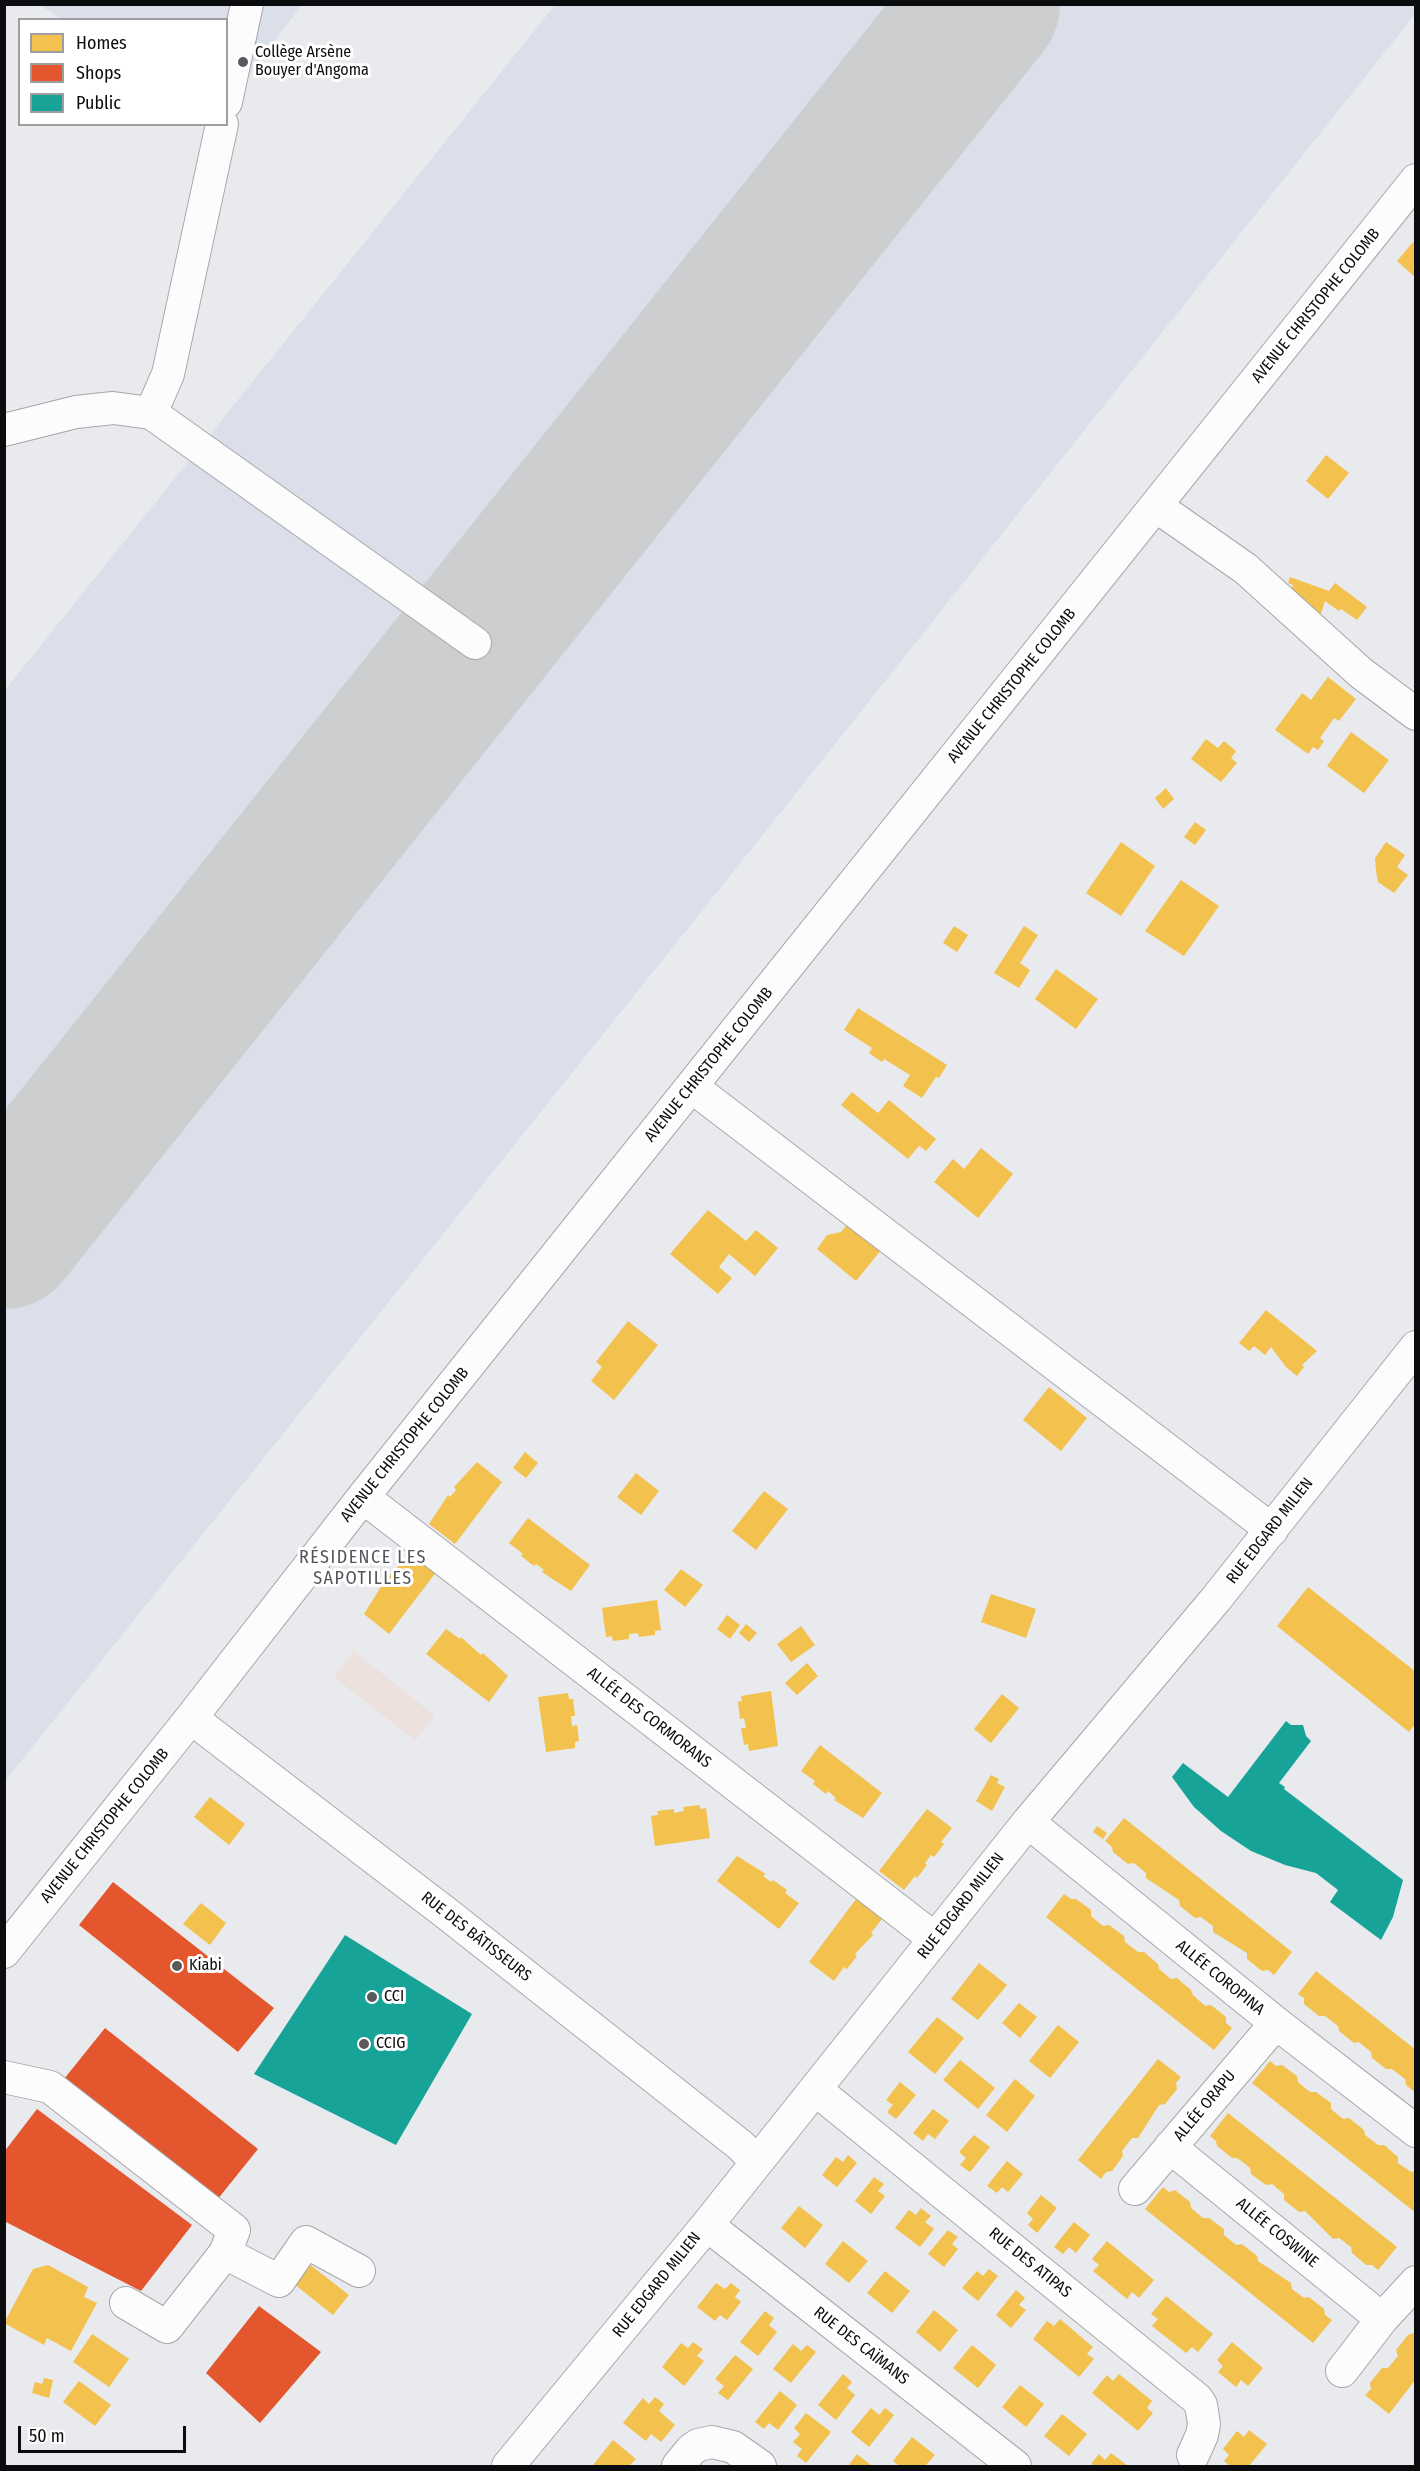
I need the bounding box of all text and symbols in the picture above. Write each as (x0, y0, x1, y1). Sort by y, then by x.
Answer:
legend (18, 18, 228, 126)
text: Homes (76, 32, 127, 54)
place label: Collège Arsène Bouyer d'Angoma (255, 43, 369, 81)
marker: Collège Arsène Bouyer d'Angoma (236, 55, 250, 69)
text: Shops (76, 62, 121, 84)
text: Public (76, 92, 121, 114)
street label: AVENUE CHRISTOPHE COLOMB (1248, 225, 1384, 387)
street label: AVENUE CHRISTOPHE COLOMB (944, 605, 1080, 767)
street label: AVENUE CHRISTOPHE COLOMB (641, 984, 777, 1146)
street label: AVENUE CHRISTOPHE COLOMB (337, 1364, 473, 1526)
street label: RUE EDGARD MILIEN (1223, 1474, 1317, 1588)
district label: RÉSIDENCE LES SAPOTILLES (299, 1547, 427, 1590)
street label: ALLÉE DES CORMORANS (583, 1664, 715, 1772)
street label: AVENUE CHRISTOPHE COLOMB (37, 1745, 173, 1907)
street label: RUE EDGARD MILIEN (914, 1849, 1008, 1963)
street label: RUE DES BÂTISSEURS (417, 1888, 535, 1986)
street label: ALLÉE COROPINA (1172, 1936, 1268, 2020)
place label: Kiabi (189, 1956, 222, 1976)
marker: Kiabi (170, 1959, 184, 1973)
place label: CCI (384, 1987, 404, 2007)
marker: CCI (365, 1990, 379, 2004)
place label: CCIG (376, 2034, 405, 2054)
marker: CCIG (357, 2037, 371, 2051)
street label: ALLÉE ORAPU (1170, 2067, 1240, 2145)
street label: ALLÉE COSWINE (1232, 2194, 1322, 2272)
street label: RUE DES ATIPAS (985, 2224, 1075, 2302)
street label: RUE EDGARD MILIEN (609, 2229, 705, 2341)
street label: RUE DES CAÏMANS (809, 2303, 913, 2389)
scale bar (21, 2414, 189, 2452)
text: 50 m (29, 2425, 65, 2447)

